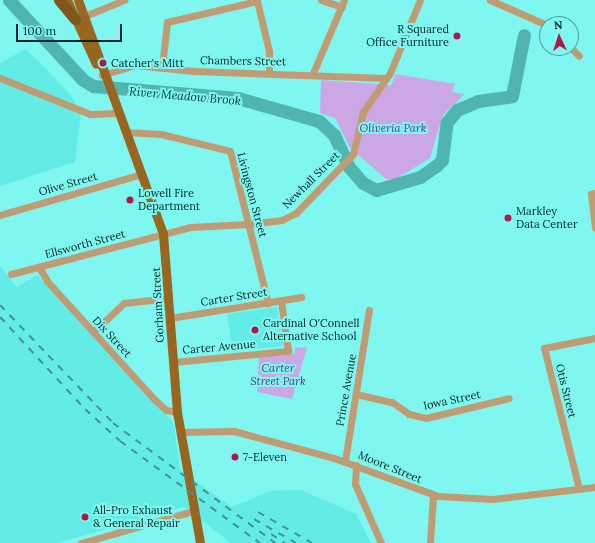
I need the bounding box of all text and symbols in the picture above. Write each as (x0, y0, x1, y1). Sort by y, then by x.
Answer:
scale bar (18, 16, 124, 42)
north arrow (539, 16, 579, 56)
text: N (553, 18, 563, 32)
text: 100 m (23, 23, 56, 38)
place label: R Squared Office Furniture (366, 23, 449, 49)
marker: R Squared Office Furniture (452, 31, 462, 41)
street label: Chambers Street (200, 54, 286, 68)
place label: Catcher's Mitt (111, 56, 184, 70)
marker: Catcher's Mitt (98, 58, 108, 68)
water label: River Meadow Brook (128, 84, 242, 108)
park label: Oliveria Park (360, 121, 426, 135)
street label: Newhall Street (280, 149, 342, 211)
street label: Livingston Street (234, 151, 270, 239)
street label: Olive Street (37, 169, 99, 199)
place label: Lowell Fire Department (138, 187, 200, 213)
marker: Lowell Fire Department (125, 195, 135, 205)
place label: Markley Data Center (516, 205, 578, 231)
marker: Markley Data Center (503, 213, 513, 223)
street label: Ellsworth Street (43, 227, 127, 261)
street label: Gorham Street (149, 267, 167, 343)
street label: Carter Street (200, 285, 268, 309)
street label: Dix Street (90, 314, 134, 360)
place label: Cardinal O'Connell Alternative School (263, 317, 359, 343)
marker: Cardinal O'Connell Alternative School (250, 325, 260, 335)
street label: Carter Avenue (182, 337, 256, 357)
street label: Prince Avenue (333, 353, 359, 427)
park label: Carter Street Park (250, 362, 306, 388)
street label: Otis Street (553, 363, 579, 419)
street label: Iowa Street (422, 387, 482, 413)
street label: Moore Street (356, 448, 424, 486)
place label: 7-Eleven (243, 450, 287, 464)
marker: 7-Eleven (230, 452, 240, 462)
place label: All-Pro Exhaust & General Repair (93, 504, 180, 530)
marker: All-Pro Exhaust & General Repair (80, 512, 90, 522)

